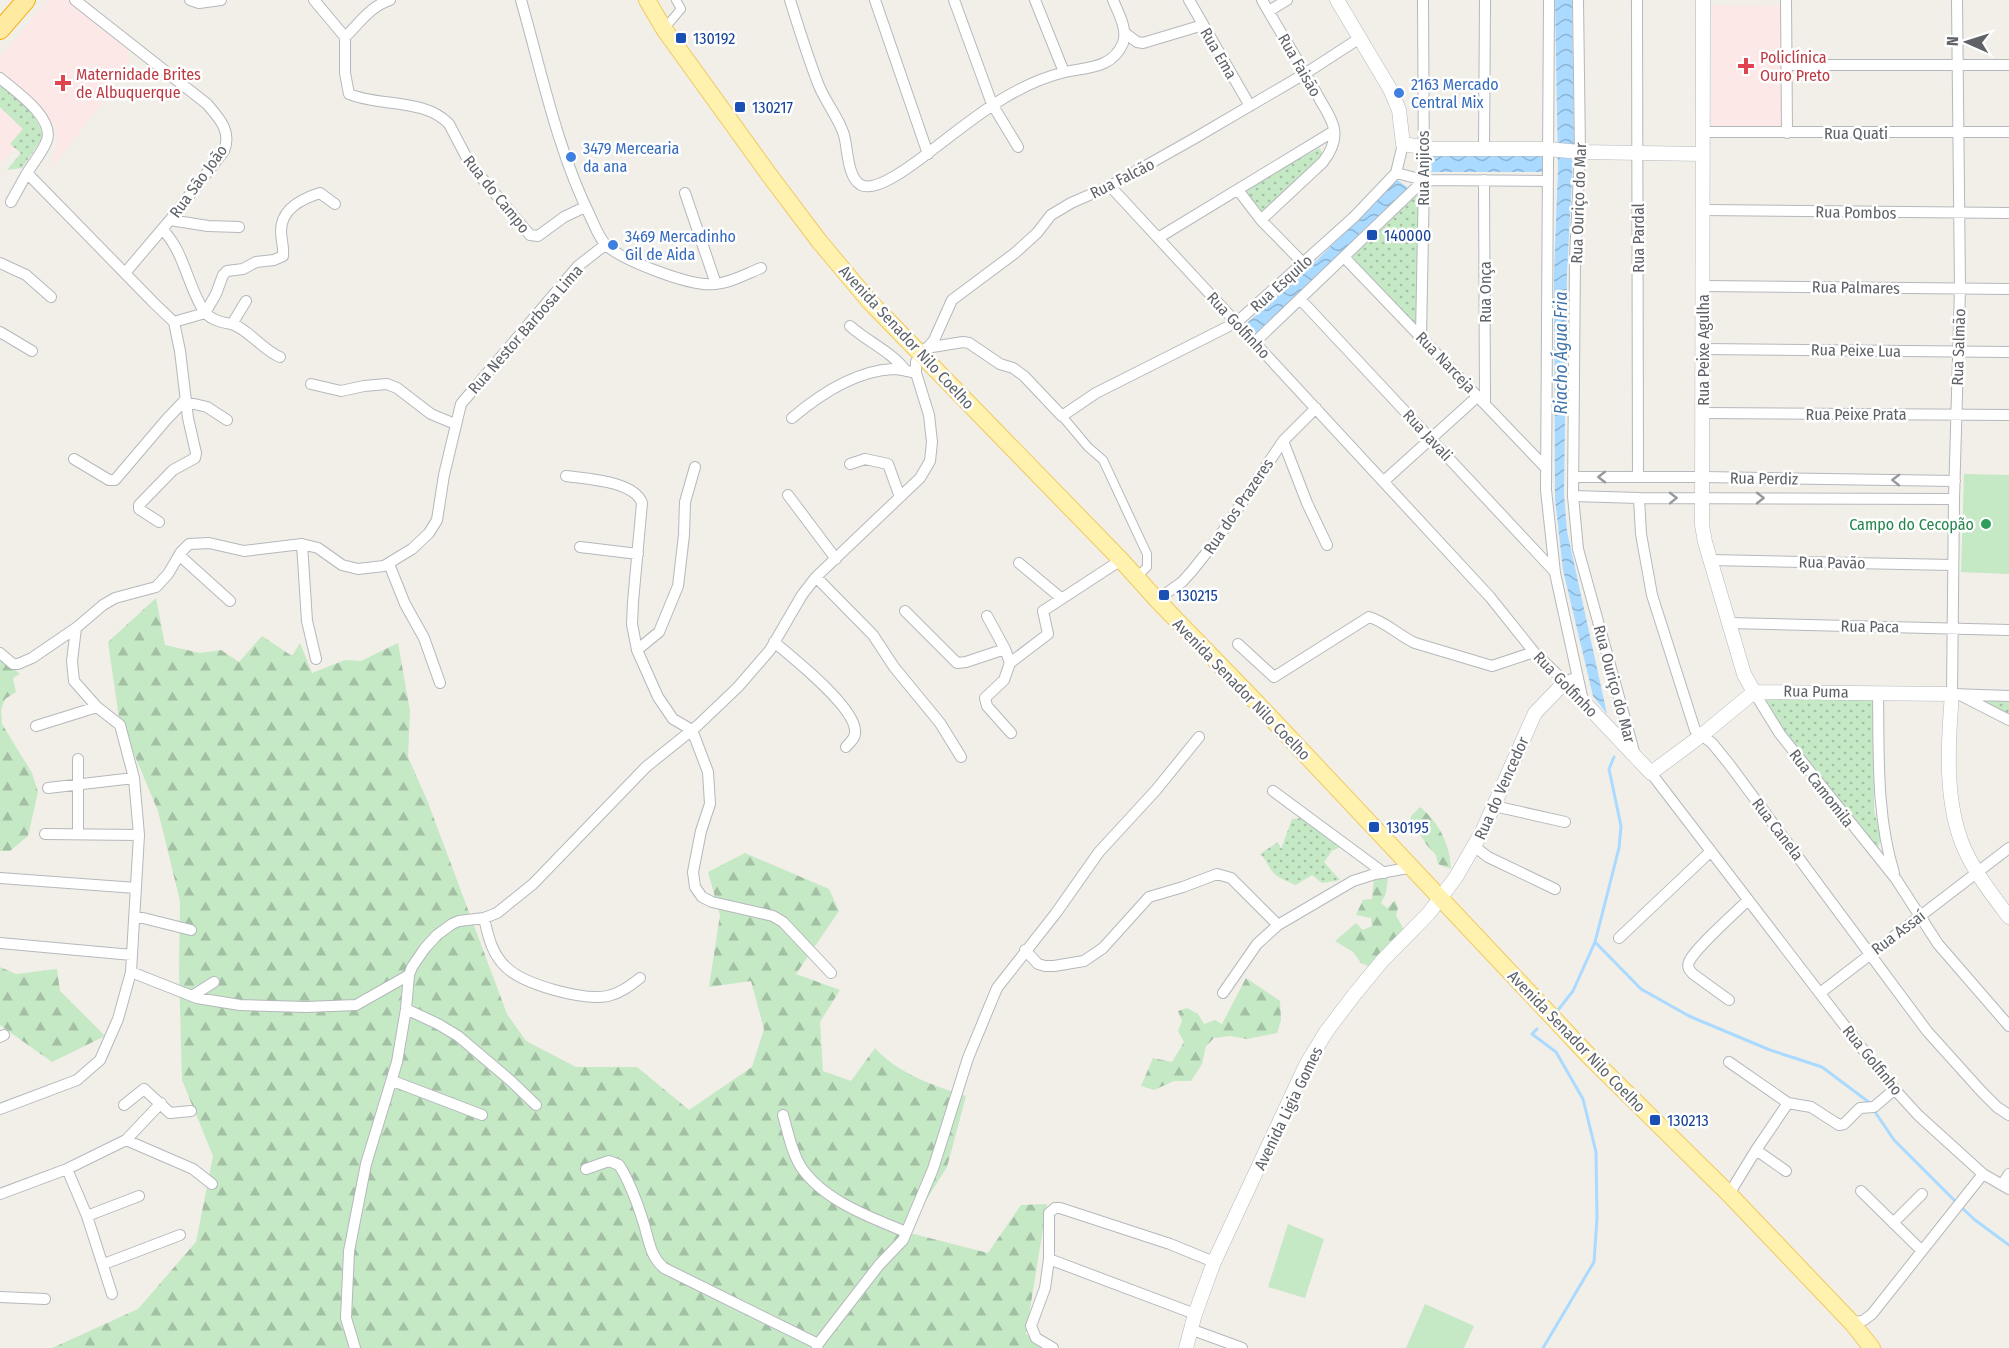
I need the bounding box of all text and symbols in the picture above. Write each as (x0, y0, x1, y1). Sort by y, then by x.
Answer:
north arrow (1937, 12, 1997, 72)
street label: Rua Ema (1196, 24, 1241, 82)
place label: 130192 (693, 29, 735, 48)
street label: Rua Faisão (1274, 30, 1325, 100)
marker: 130192 (674, 31, 688, 45)
text: N (1943, 36, 1962, 47)
place label: Policlínica Ouro Preto (1760, 48, 1830, 85)
marker: Policlínica Ouro Preto (1737, 57, 1755, 75)
place label: Maternidade Brites de Albuquerque (76, 65, 201, 102)
marker: Maternidade Brites de Albuquerque (54, 74, 72, 92)
place label: 2163 Mercado Central Mix (1411, 75, 1499, 112)
marker: 2163 Mercado Central Mix (1392, 86, 1406, 100)
place label: 130217 (752, 98, 794, 117)
marker: 130217 (733, 100, 747, 114)
street label: Rua Quati (1824, 124, 1888, 143)
street label: Rua Anjicos (1414, 130, 1433, 206)
place label: 3479 Mercearia da ana (583, 139, 680, 176)
street label: Rua São João (166, 141, 231, 221)
street label: Rua Ouriço do Mar (1567, 142, 1590, 264)
marker: 3479 Mercearia da ana (564, 150, 578, 164)
street label: Rua do Campo (459, 152, 534, 237)
street label: Rua Falcão (1087, 154, 1158, 203)
street label: Rua Pombos (1815, 202, 1897, 223)
street label: Rua Pardal (1629, 203, 1648, 273)
place label: 140000 (1384, 226, 1431, 245)
place label: 3469 Mercadinho Gil de Aida (625, 227, 736, 264)
marker: 140000 (1365, 228, 1379, 242)
marker: 3469 Mercadinho Gil de Aida (606, 238, 620, 252)
street label: Rua Esquilo (1247, 251, 1316, 316)
street label: Rua Nestor Barbosa Lima (464, 261, 587, 398)
street label: Avenida Senador Nilo Coelho (835, 261, 978, 413)
street label: Rua Onça (1476, 261, 1495, 323)
street label: Rua Palmares (1812, 277, 1900, 298)
street label: Rua Golfinho (1203, 288, 1274, 363)
water label: Riacho Água Fria (1550, 291, 1572, 415)
street label: Rua Peixe Agulha (1694, 294, 1713, 406)
street label: Rua Salmão (1948, 308, 1969, 386)
street label: Rua Narceja (1412, 328, 1480, 397)
street label: Rua Peixe Lua (1811, 340, 1901, 361)
street label: Rua Peixe Prata (1806, 405, 1907, 424)
street label: Rua Javali (1399, 406, 1456, 465)
street label: Rua dos Prazeres (1199, 455, 1277, 558)
street label: Rua Perdiz (1730, 468, 1798, 489)
one-way arrow (1598, 471, 1607, 483)
one-way arrow (1892, 474, 1901, 487)
one-way arrow (1669, 492, 1678, 504)
one-way arrow (1755, 492, 1764, 504)
place label: Campo do Cecopão (1849, 515, 1974, 534)
marker: Campo do Cecopão (1979, 517, 1993, 531)
street label: Rua Pavão (1798, 552, 1866, 573)
place label: 130215 (1176, 586, 1218, 605)
marker: 130215 (1157, 588, 1171, 602)
street label: Avenida Senador Nilo Coelho (1169, 615, 1314, 764)
street label: Rua Paca (1841, 616, 1900, 637)
street label: Rua Ouriço do Mar (1590, 623, 1639, 745)
street label: Rua Golfinho (1530, 647, 1602, 721)
street label: Rua Puma (1783, 681, 1849, 702)
street label: Rua do Vencedor (1470, 733, 1533, 843)
street label: Rua Camomila (1785, 746, 1858, 831)
street label: Rua Canela (1748, 795, 1807, 864)
place label: 130195 (1386, 818, 1429, 837)
marker: 130195 (1367, 820, 1381, 834)
street label: Rua Assaí (1868, 906, 1929, 959)
street label: Avenida Senador Nilo Coelho (1504, 967, 1649, 1116)
street label: Rua Golfinho (1839, 1022, 1906, 1099)
street label: Avenida Ligia Gomes (1250, 1043, 1327, 1173)
place label: 130213 (1667, 1111, 1709, 1130)
marker: 130213 (1648, 1113, 1662, 1127)

